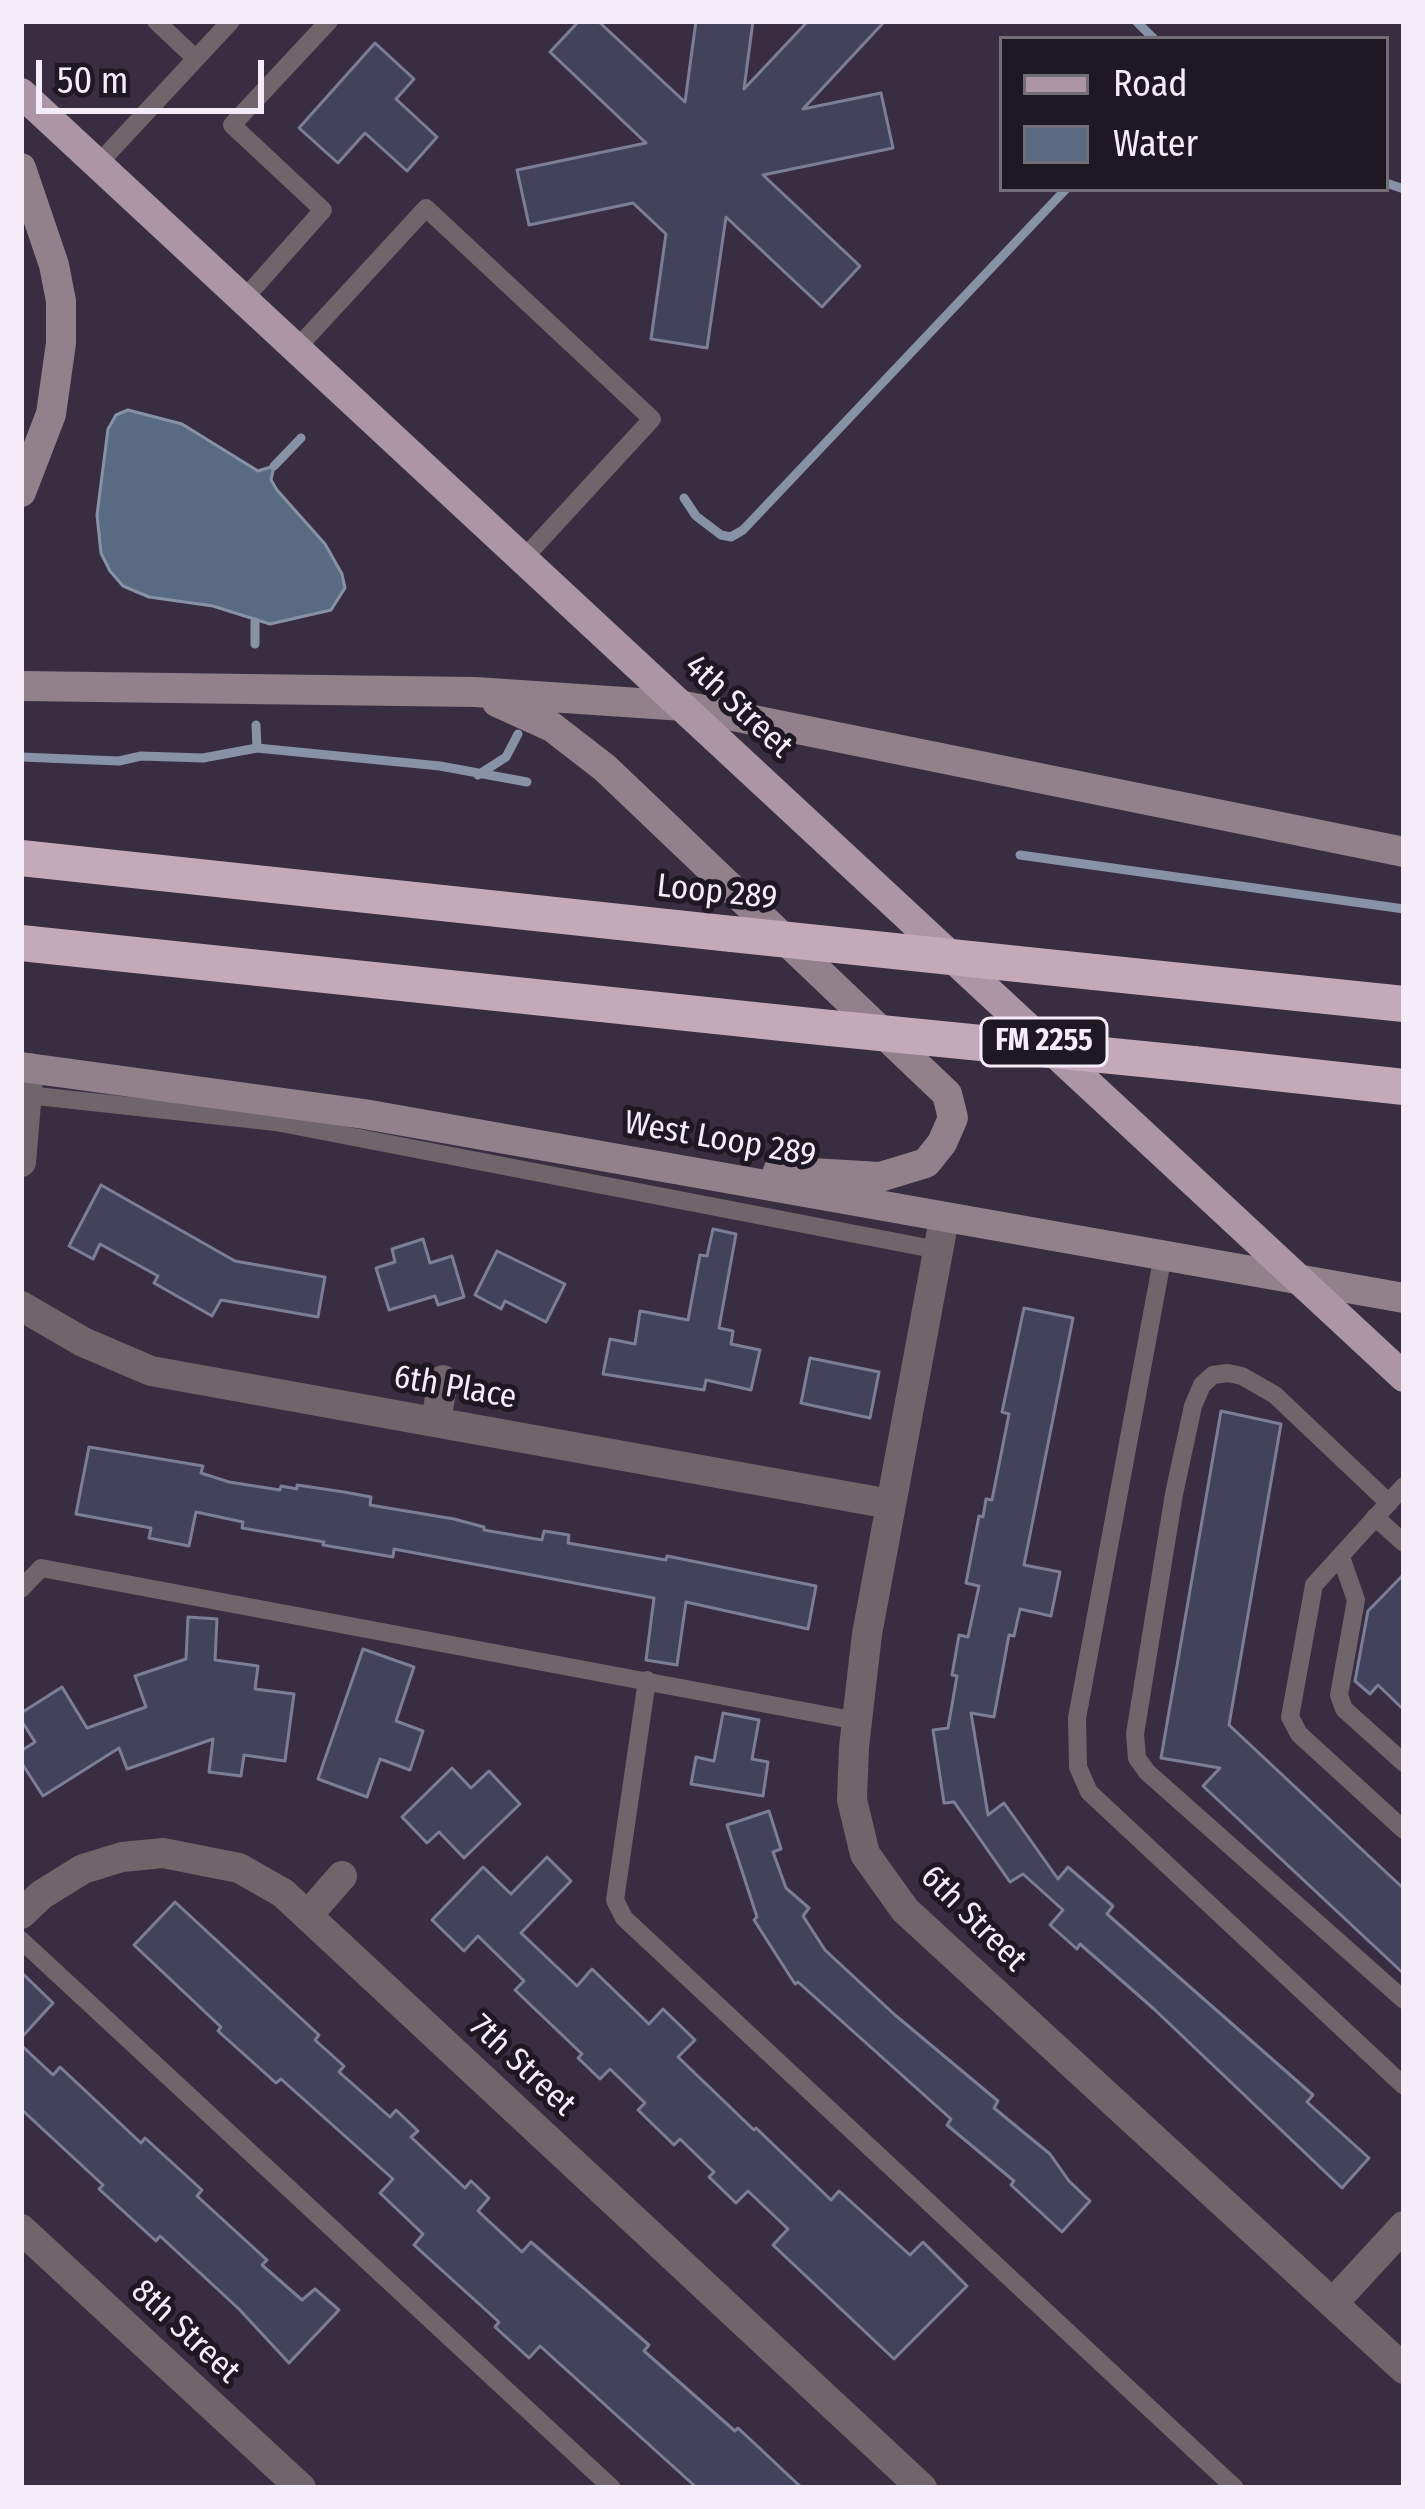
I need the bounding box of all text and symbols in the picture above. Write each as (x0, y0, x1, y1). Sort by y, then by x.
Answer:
scale bar (42, 36, 270, 110)
legend (999, 36, 1389, 192)
text: 50 m (57, 59, 128, 103)
text: Road (1113, 62, 1188, 106)
text: Water (1113, 122, 1198, 166)
street label: 4th Street (676, 647, 800, 767)
street label: Loop 289 (655, 867, 779, 919)
road number: FM 2255 (981, 1018, 1107, 1066)
street label: West Loop 289 (621, 1104, 819, 1176)
street label: 6th Place (391, 1358, 519, 1418)
street label: 6th Street (912, 1858, 1034, 1980)
street label: 7th Street (461, 2007, 583, 2125)
street label: 8th Street (123, 2272, 247, 2392)

